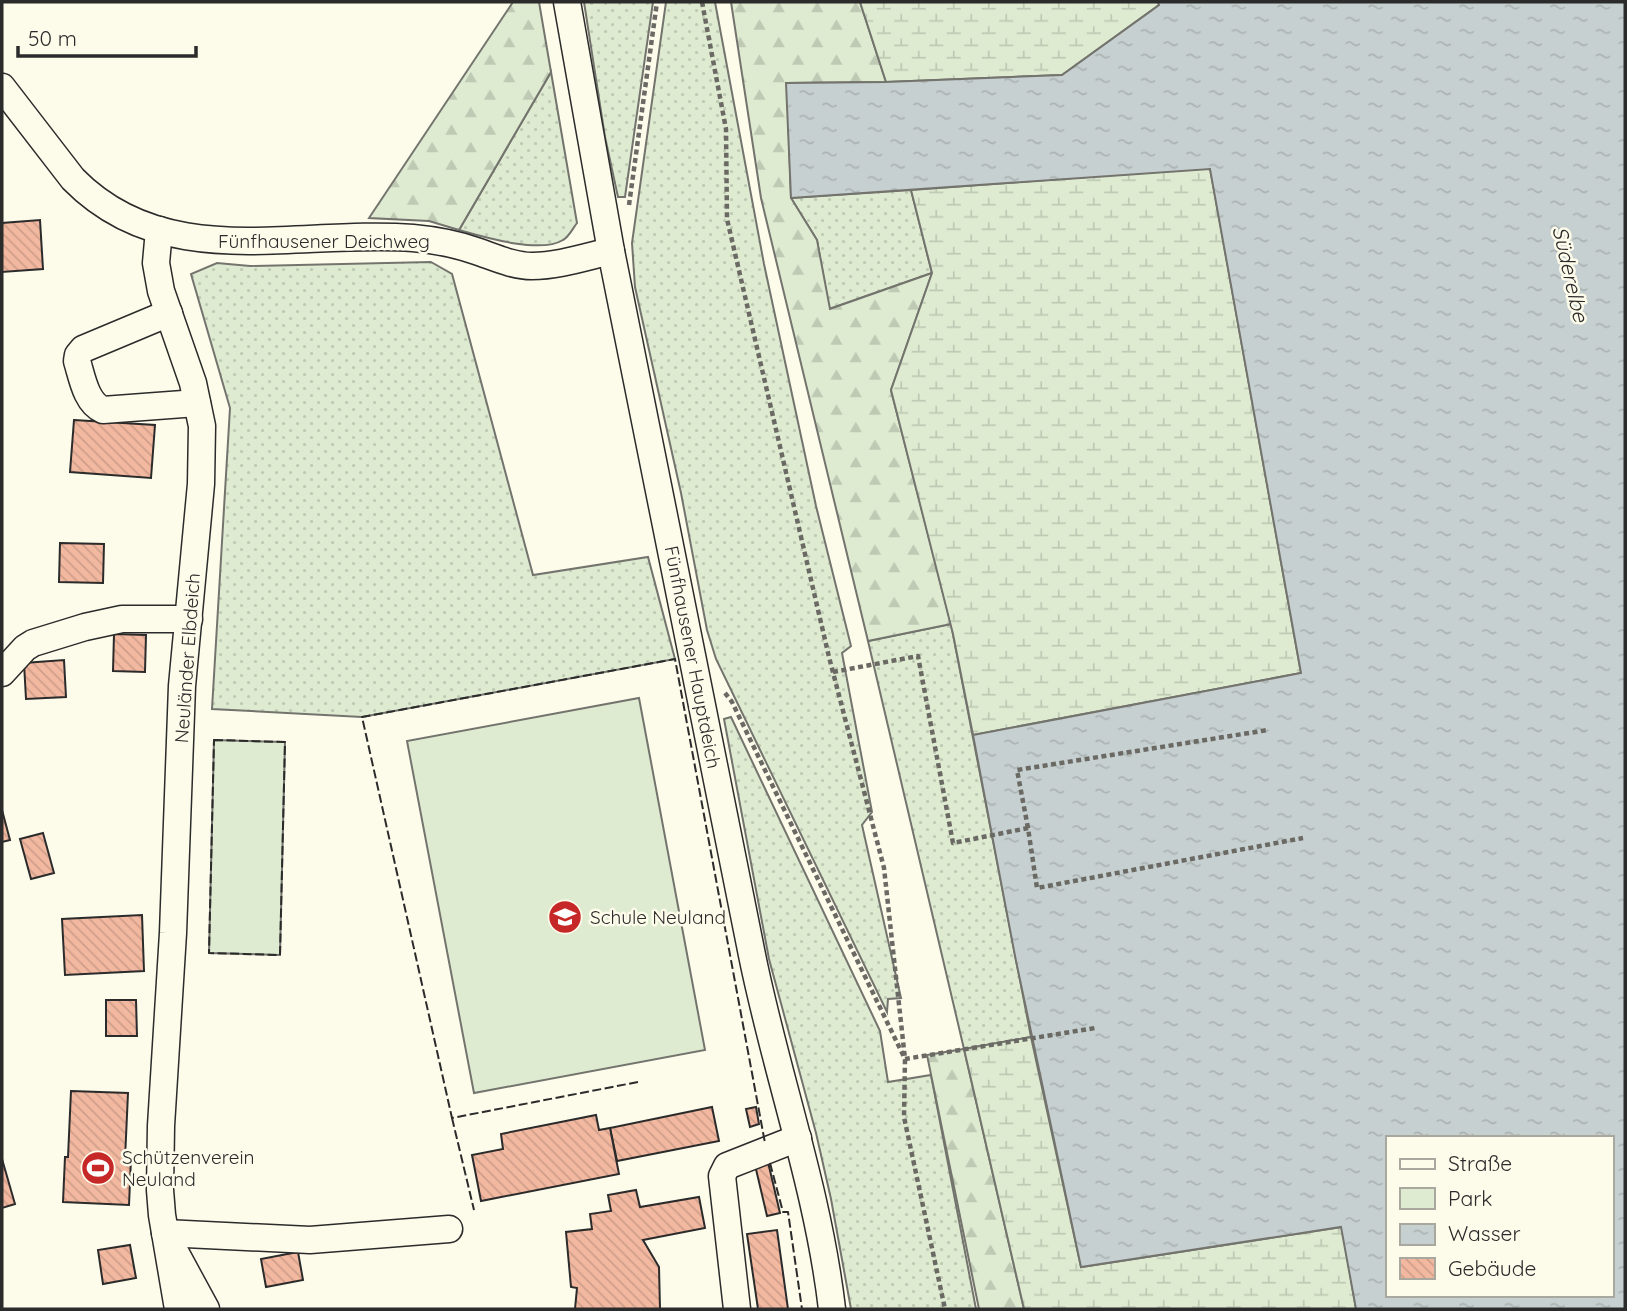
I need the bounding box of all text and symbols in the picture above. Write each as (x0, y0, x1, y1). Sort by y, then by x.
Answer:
scale bar (18, 14, 196, 58)
text: 50 m (28, 25, 77, 51)
water label: Süderelbe (1547, 223, 1595, 325)
street label: Fünfhausener Deichweg (218, 229, 430, 253)
street label: Fünfhausener Hauptdeich (660, 544, 726, 770)
street label: Neuländer Elbdeich (169, 572, 205, 744)
school or university icon: Schule Neuland (546, 898, 584, 936)
place label: Schule Neuland (590, 905, 726, 929)
legend (1386, 1136, 1613, 1297)
place label: Schützenverein Neuland (122, 1145, 254, 1191)
sports icon: Schützenverein Neuland (79, 1149, 117, 1187)
text: Straße (1448, 1150, 1512, 1176)
text: Park (1448, 1185, 1492, 1211)
text: Wasser (1448, 1220, 1520, 1246)
text: Gebäude (1448, 1255, 1536, 1281)

